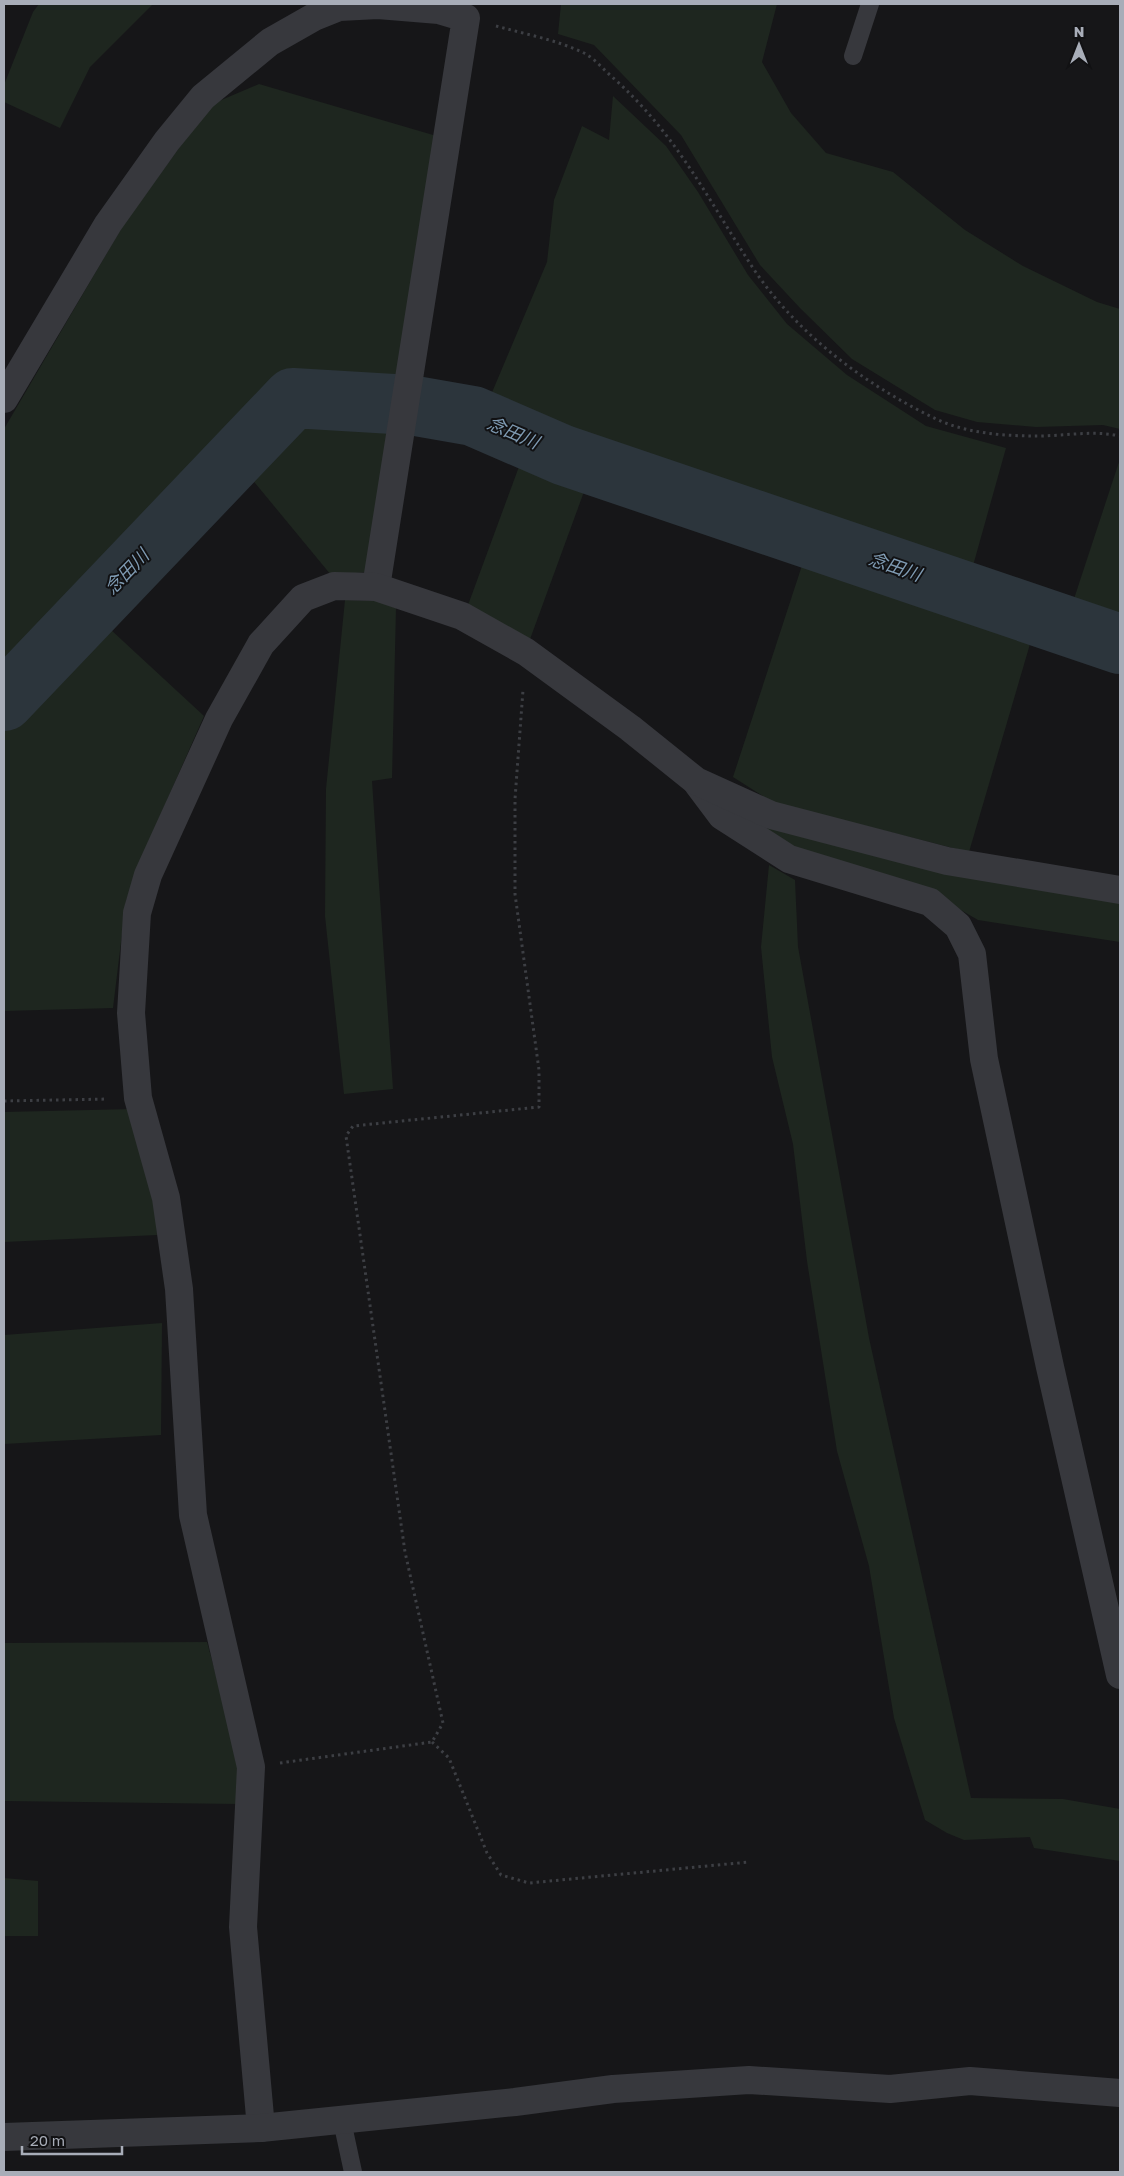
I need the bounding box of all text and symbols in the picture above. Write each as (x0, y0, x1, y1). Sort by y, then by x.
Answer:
north arrow (1054, 20, 1104, 70)
text: N (1074, 23, 1084, 40)
water label: 念田川 (484, 411, 544, 454)
water label: 念田川 (100, 543, 154, 598)
water label: 念田川 (866, 547, 926, 586)
scale bar (22, 2124, 122, 2156)
text: 20 m (30, 2131, 65, 2149)

